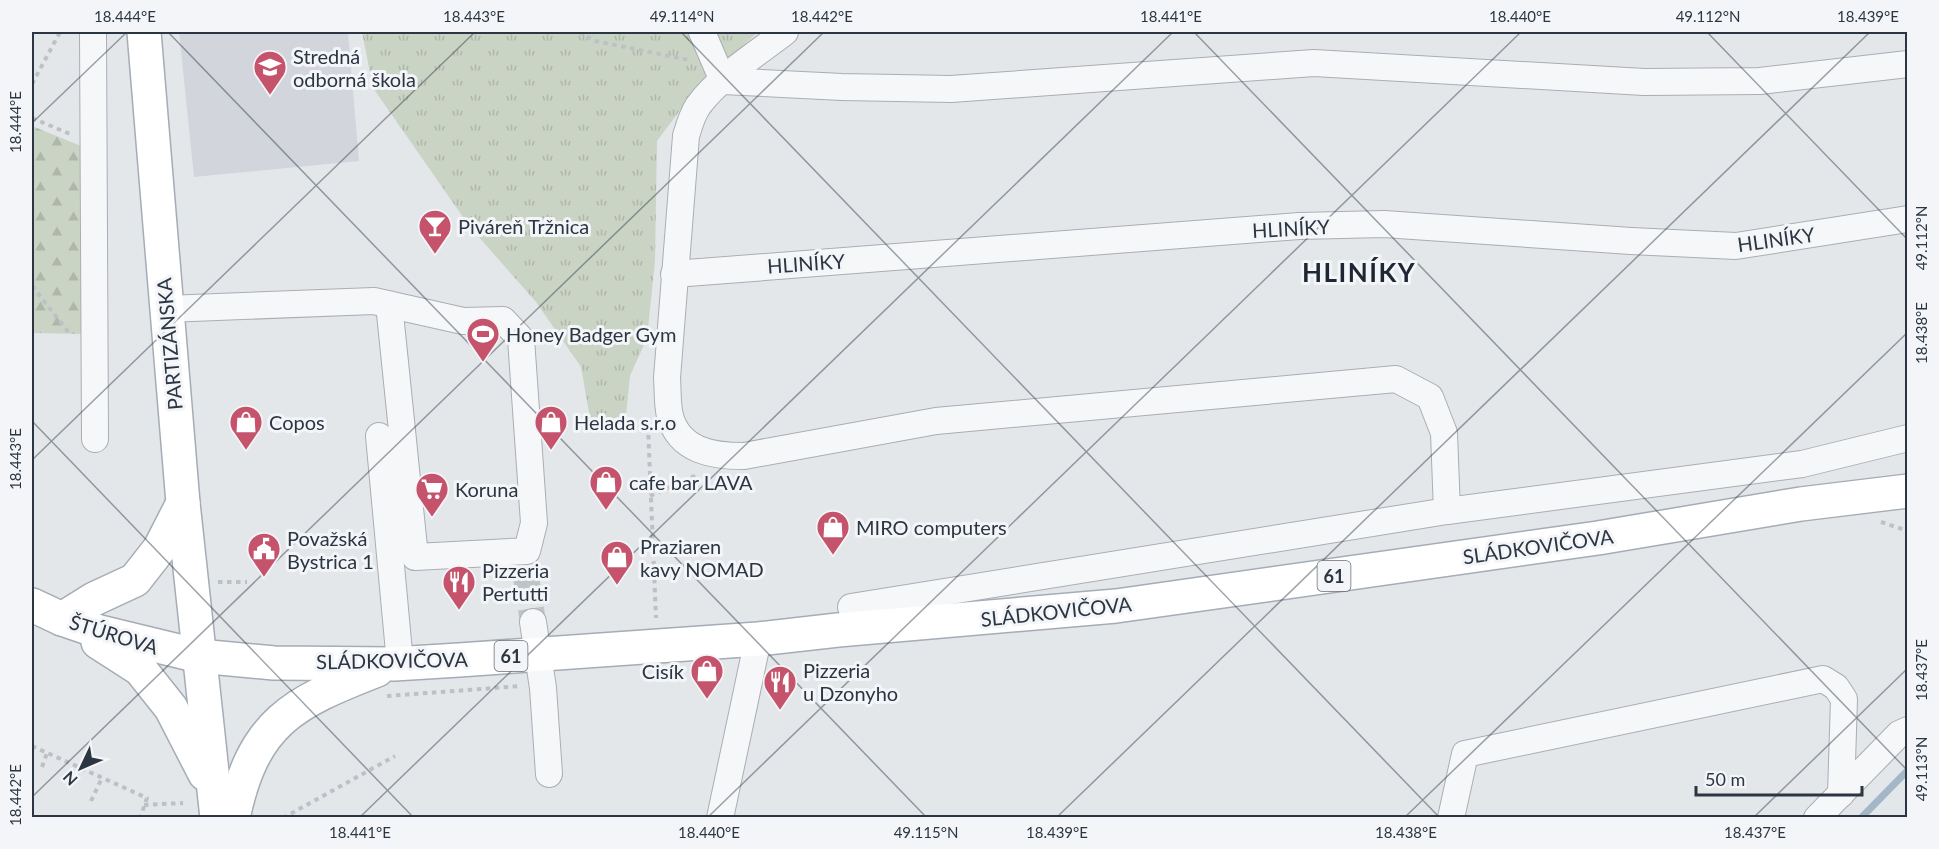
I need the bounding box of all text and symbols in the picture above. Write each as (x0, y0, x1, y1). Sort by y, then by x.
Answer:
text: 18.444°E (94, 7, 156, 25)
text: 18.443°E (443, 7, 505, 25)
text: 49.114°N (650, 7, 714, 25)
text: 18.442°E (791, 7, 853, 25)
text: 18.441°E (1140, 7, 1202, 25)
text: 18.440°E (1489, 7, 1551, 25)
text: 49.112°N (1676, 7, 1740, 25)
text: 18.439°E (1837, 7, 1899, 25)
place label: Stredná odborná škola (293, 44, 416, 91)
school or university icon: Stredná odborná škola (252, 49, 288, 96)
text: 18.444°E (6, 91, 24, 153)
text: 49.112°N (1912, 206, 1930, 270)
bar icon: Piváreň Tržnica (417, 208, 453, 255)
place label: Piváreň Tržnica (458, 214, 589, 238)
street label: HLINÍKY (1252, 214, 1331, 242)
street label: HLINÍKY (1736, 222, 1817, 256)
street label: HLINÍKY (766, 248, 846, 278)
district label: HLINÍKY (1302, 256, 1416, 288)
street label: PARTIZÁNSKA (151, 276, 187, 411)
text: 18.438°E (1912, 302, 1930, 364)
sports icon: Honey Badger Gym (465, 316, 501, 363)
place label: Honey Badger Gym (506, 322, 676, 346)
shop icon: Copos (228, 404, 264, 451)
shop icon: Helada s.r.o (533, 404, 569, 451)
place label: Copos (269, 410, 325, 434)
place label: Helada s.r.o (574, 410, 676, 434)
text: 18.443°E (6, 428, 24, 490)
shop icon: cafe bar LAVA (588, 464, 624, 511)
place label: cafe bar LAVA (629, 470, 753, 494)
supermarket icon: Koruna (414, 471, 450, 518)
place label: Koruna (455, 477, 518, 501)
shop icon: MIRO computers (815, 509, 851, 556)
place label: MIRO computers (856, 515, 1007, 539)
street label: SLÁDKOVIČOVA (1461, 523, 1615, 568)
place label: Považská Bystrica 1 (287, 526, 374, 573)
public building icon: Považská Bystrica 1 (246, 531, 282, 578)
place label: Praziaren kavy NOMAD (640, 534, 764, 581)
shop icon: Praziaren kavy NOMAD (599, 539, 635, 586)
place label: Pizzeria Pertutti (482, 558, 549, 605)
road number: 61 (1318, 561, 1350, 591)
restaurant icon: Pizzeria Pertutti (441, 564, 477, 611)
street label: SLÁDKOVIČOVA (979, 591, 1133, 631)
street label: ŠTÚROVA (67, 609, 162, 659)
text: 18.437°E (1912, 639, 1930, 701)
road number: 61 (494, 641, 528, 671)
street label: SLÁDKOVIČOVA (316, 647, 469, 673)
shop icon: Cisík (689, 653, 725, 700)
place label: Pizzeria u Dzonyho (803, 658, 898, 705)
place label: Cisík (642, 659, 685, 683)
restaurant icon: Pizzeria u Dzonyho (762, 664, 798, 711)
text: 49.113°N (1912, 737, 1930, 801)
north arrow (51, 738, 111, 798)
scale bar (1696, 759, 1862, 797)
text: 18.442°E (6, 764, 24, 826)
text: N (59, 768, 81, 790)
text: 50 m (1705, 768, 1745, 790)
text: 18.441°E (329, 823, 391, 841)
text: 18.440°E (678, 823, 740, 841)
text: 49.115°N (894, 823, 958, 841)
text: 18.439°E (1026, 823, 1088, 841)
text: 18.438°E (1375, 823, 1437, 841)
text: 18.437°E (1724, 823, 1786, 841)

